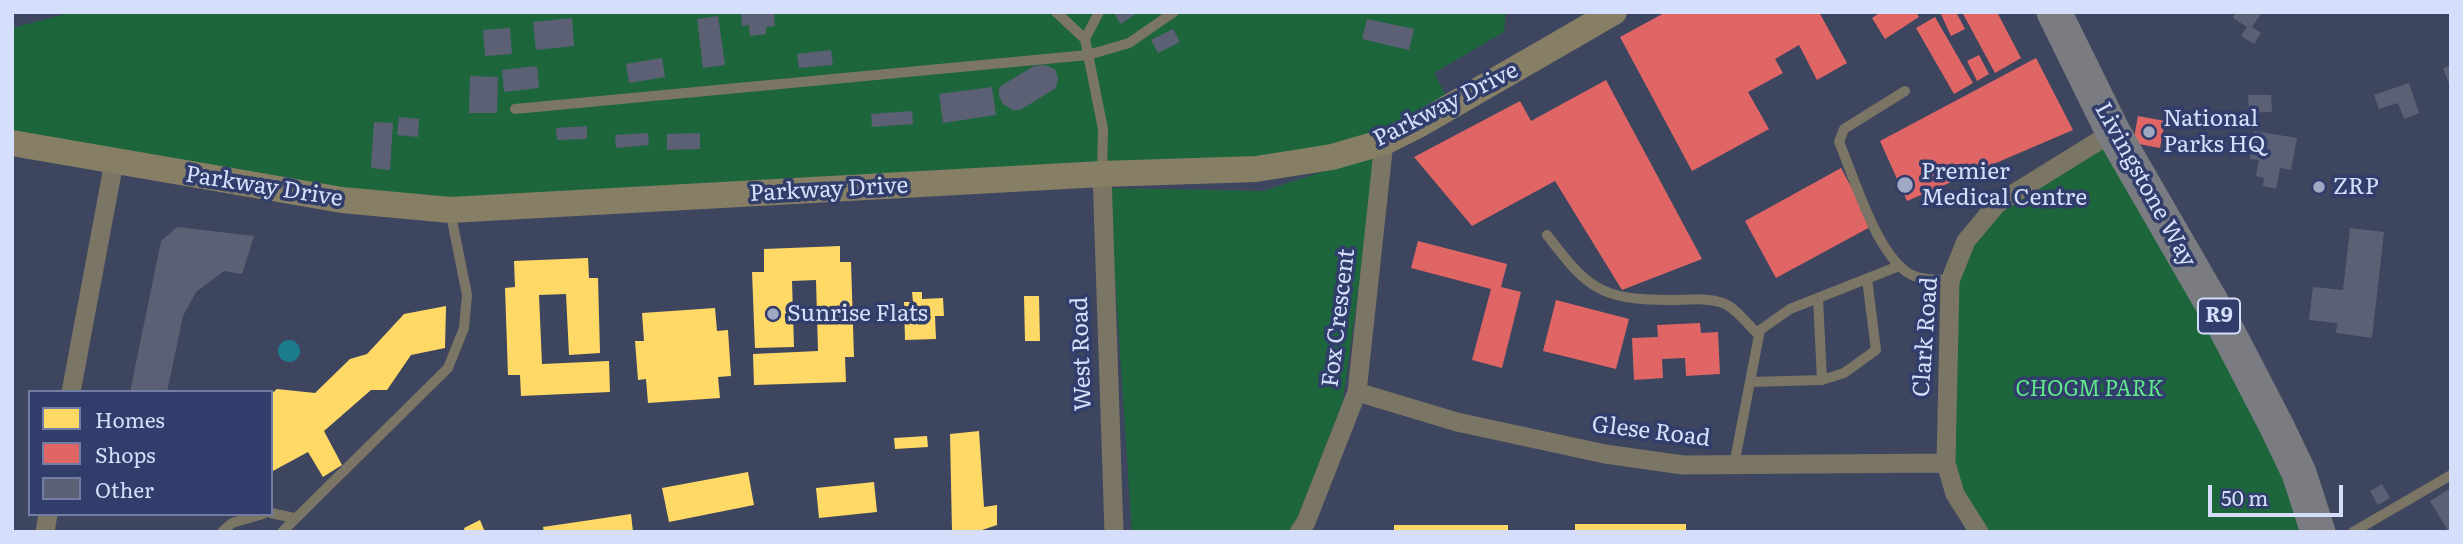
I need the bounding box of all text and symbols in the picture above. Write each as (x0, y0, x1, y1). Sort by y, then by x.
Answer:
street label: Parkway Drive (1369, 57, 1523, 153)
street label: Livingstone Way (2088, 98, 2202, 272)
place label: National Parks HQ (2163, 105, 2265, 159)
marker: National Parks HQ (2141, 124, 2157, 140)
place label: Premier Medical Centre (1921, 158, 2087, 212)
street label: Parkway Drive (183, 161, 345, 213)
street label: Parkway Drive (749, 172, 909, 208)
place label: ZRP (2333, 173, 2379, 201)
marker: Premier Medical Centre (1895, 175, 1915, 195)
marker: ZRP (2311, 179, 2327, 195)
street label: Fox Crescent (1317, 247, 1361, 389)
street label: Clark Road (1908, 276, 1944, 398)
street label: West Road (1066, 296, 1098, 412)
road number: R9 (2198, 298, 2240, 334)
place label: Sunrise Flats (787, 300, 928, 328)
marker: Sunrise Flats (765, 306, 781, 322)
park label: CHOGM PARK (2015, 375, 2163, 403)
legend (28, 390, 273, 516)
text: Homes (95, 403, 165, 434)
street label: Glese Road (1590, 411, 1712, 453)
text: Shops (95, 438, 156, 469)
scale bar (2211, 470, 2346, 514)
text: Other (95, 473, 154, 504)
text: 50 m (2221, 481, 2268, 512)

